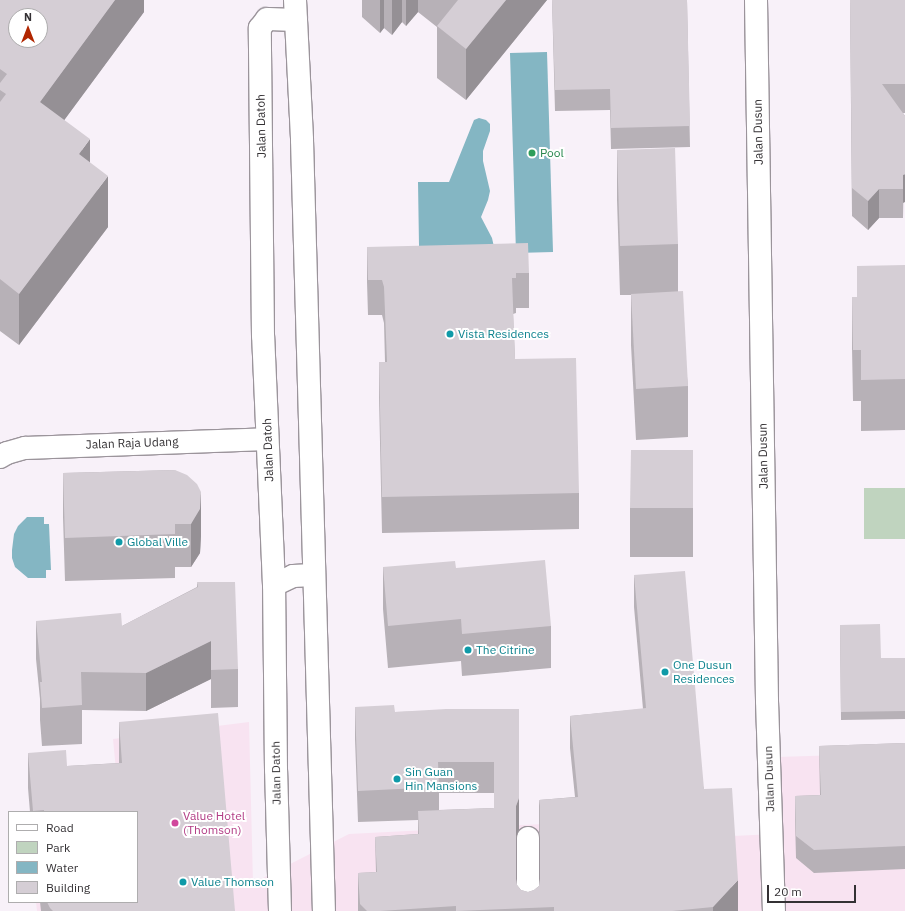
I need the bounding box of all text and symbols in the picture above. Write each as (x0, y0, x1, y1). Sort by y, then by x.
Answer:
north arrow (8, 8, 48, 48)
text: N (24, 10, 32, 24)
street label: Jalan Datoh (253, 94, 269, 158)
street label: Jalan Dusun (750, 99, 766, 165)
place label: Pool (540, 146, 564, 160)
marker: Pool (527, 148, 537, 158)
place label: Vista Residences (458, 327, 549, 341)
marker: Vista Residences (445, 329, 455, 339)
street label: Jalan Datoh (260, 418, 276, 482)
street label: Jalan Dusun (755, 423, 771, 489)
street label: Jalan Raja Udang (85, 434, 179, 452)
place label: Global Ville (127, 535, 188, 549)
marker: Global Ville (114, 537, 124, 547)
place label: The Citrine (476, 643, 535, 657)
marker: The Citrine (463, 645, 473, 655)
place label: One Dusun Residences (673, 658, 735, 686)
marker: One Dusun Residences (660, 667, 670, 677)
street label: Jalan Datoh (268, 741, 284, 805)
street label: Jalan Dusun (761, 746, 777, 812)
place label: Sin Guan Hin Mansions (405, 765, 477, 793)
marker: Sin Guan Hin Mansions (392, 774, 402, 784)
place label: Value Hotel (Thomson) (183, 809, 245, 837)
legend (8, 811, 138, 903)
marker: Value Hotel (Thomson) (170, 818, 180, 828)
text: Road (46, 820, 74, 835)
text: Park (46, 840, 70, 855)
text: Water (46, 860, 78, 875)
place label: Value Thomson (191, 875, 274, 889)
marker: Value Thomson (178, 877, 188, 887)
scale bar (769, 877, 858, 903)
text: Building (46, 880, 90, 895)
text: 20 m (774, 884, 802, 899)

